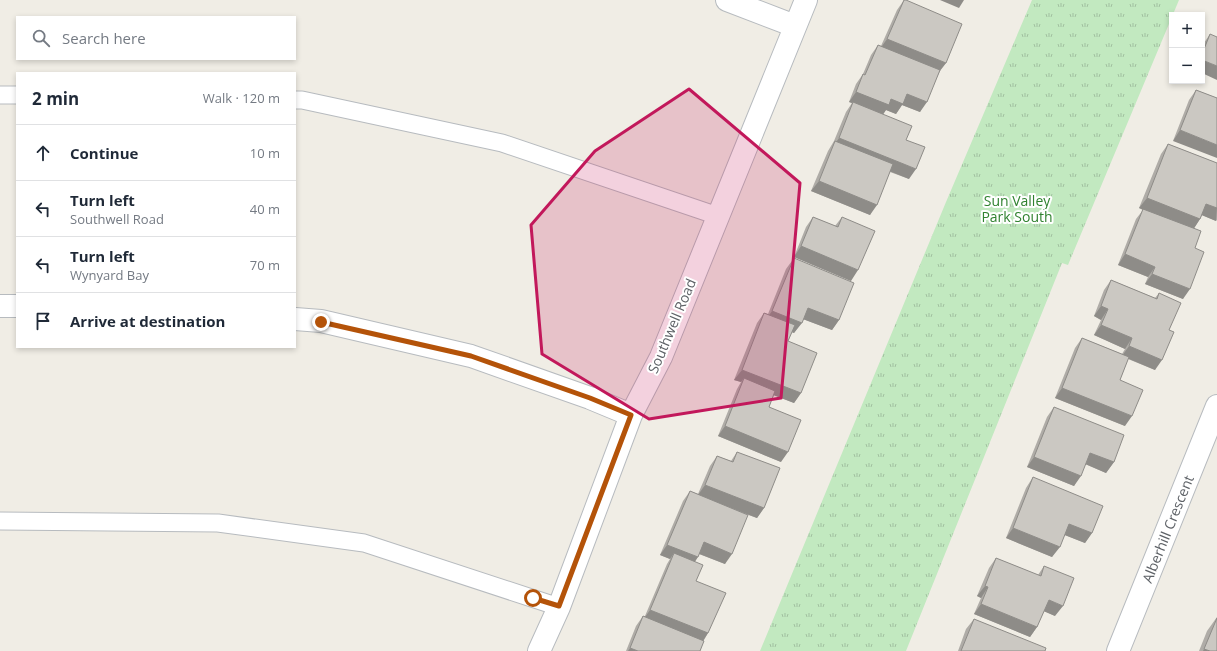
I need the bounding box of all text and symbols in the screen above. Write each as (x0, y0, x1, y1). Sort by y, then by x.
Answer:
map controls (1169, 12, 1205, 84)
button: + (1169, 12, 1205, 48)
search box (16, 16, 296, 60)
icon: search (30, 27, 52, 49)
text: Search here (62, 28, 146, 48)
button: − (1169, 48, 1205, 84)
text: 2 min (32, 87, 79, 110)
text: Walk · 120 m (203, 89, 280, 107)
icon: ahead (32, 142, 54, 164)
text: Continue (70, 143, 138, 163)
text: 10 m (250, 144, 280, 162)
text: Turn left (70, 190, 135, 210)
park label: Sun Valley Park South (981, 191, 1053, 226)
icon: left (32, 198, 54, 220)
text: 40 m (250, 200, 280, 218)
text: Southwell Road (70, 210, 164, 228)
text: Turn left (70, 246, 135, 266)
icon: left (32, 254, 54, 276)
text: 70 m (250, 256, 280, 274)
text: Wynyard Bay (70, 266, 149, 284)
street label: Southwell Road (643, 276, 700, 376)
icon: arrive (32, 310, 54, 332)
text: Arrive at destination (70, 311, 225, 331)
route end (312, 313, 330, 331)
street label: Alberhill Crescent (1137, 472, 1198, 585)
route start (524, 589, 542, 607)

